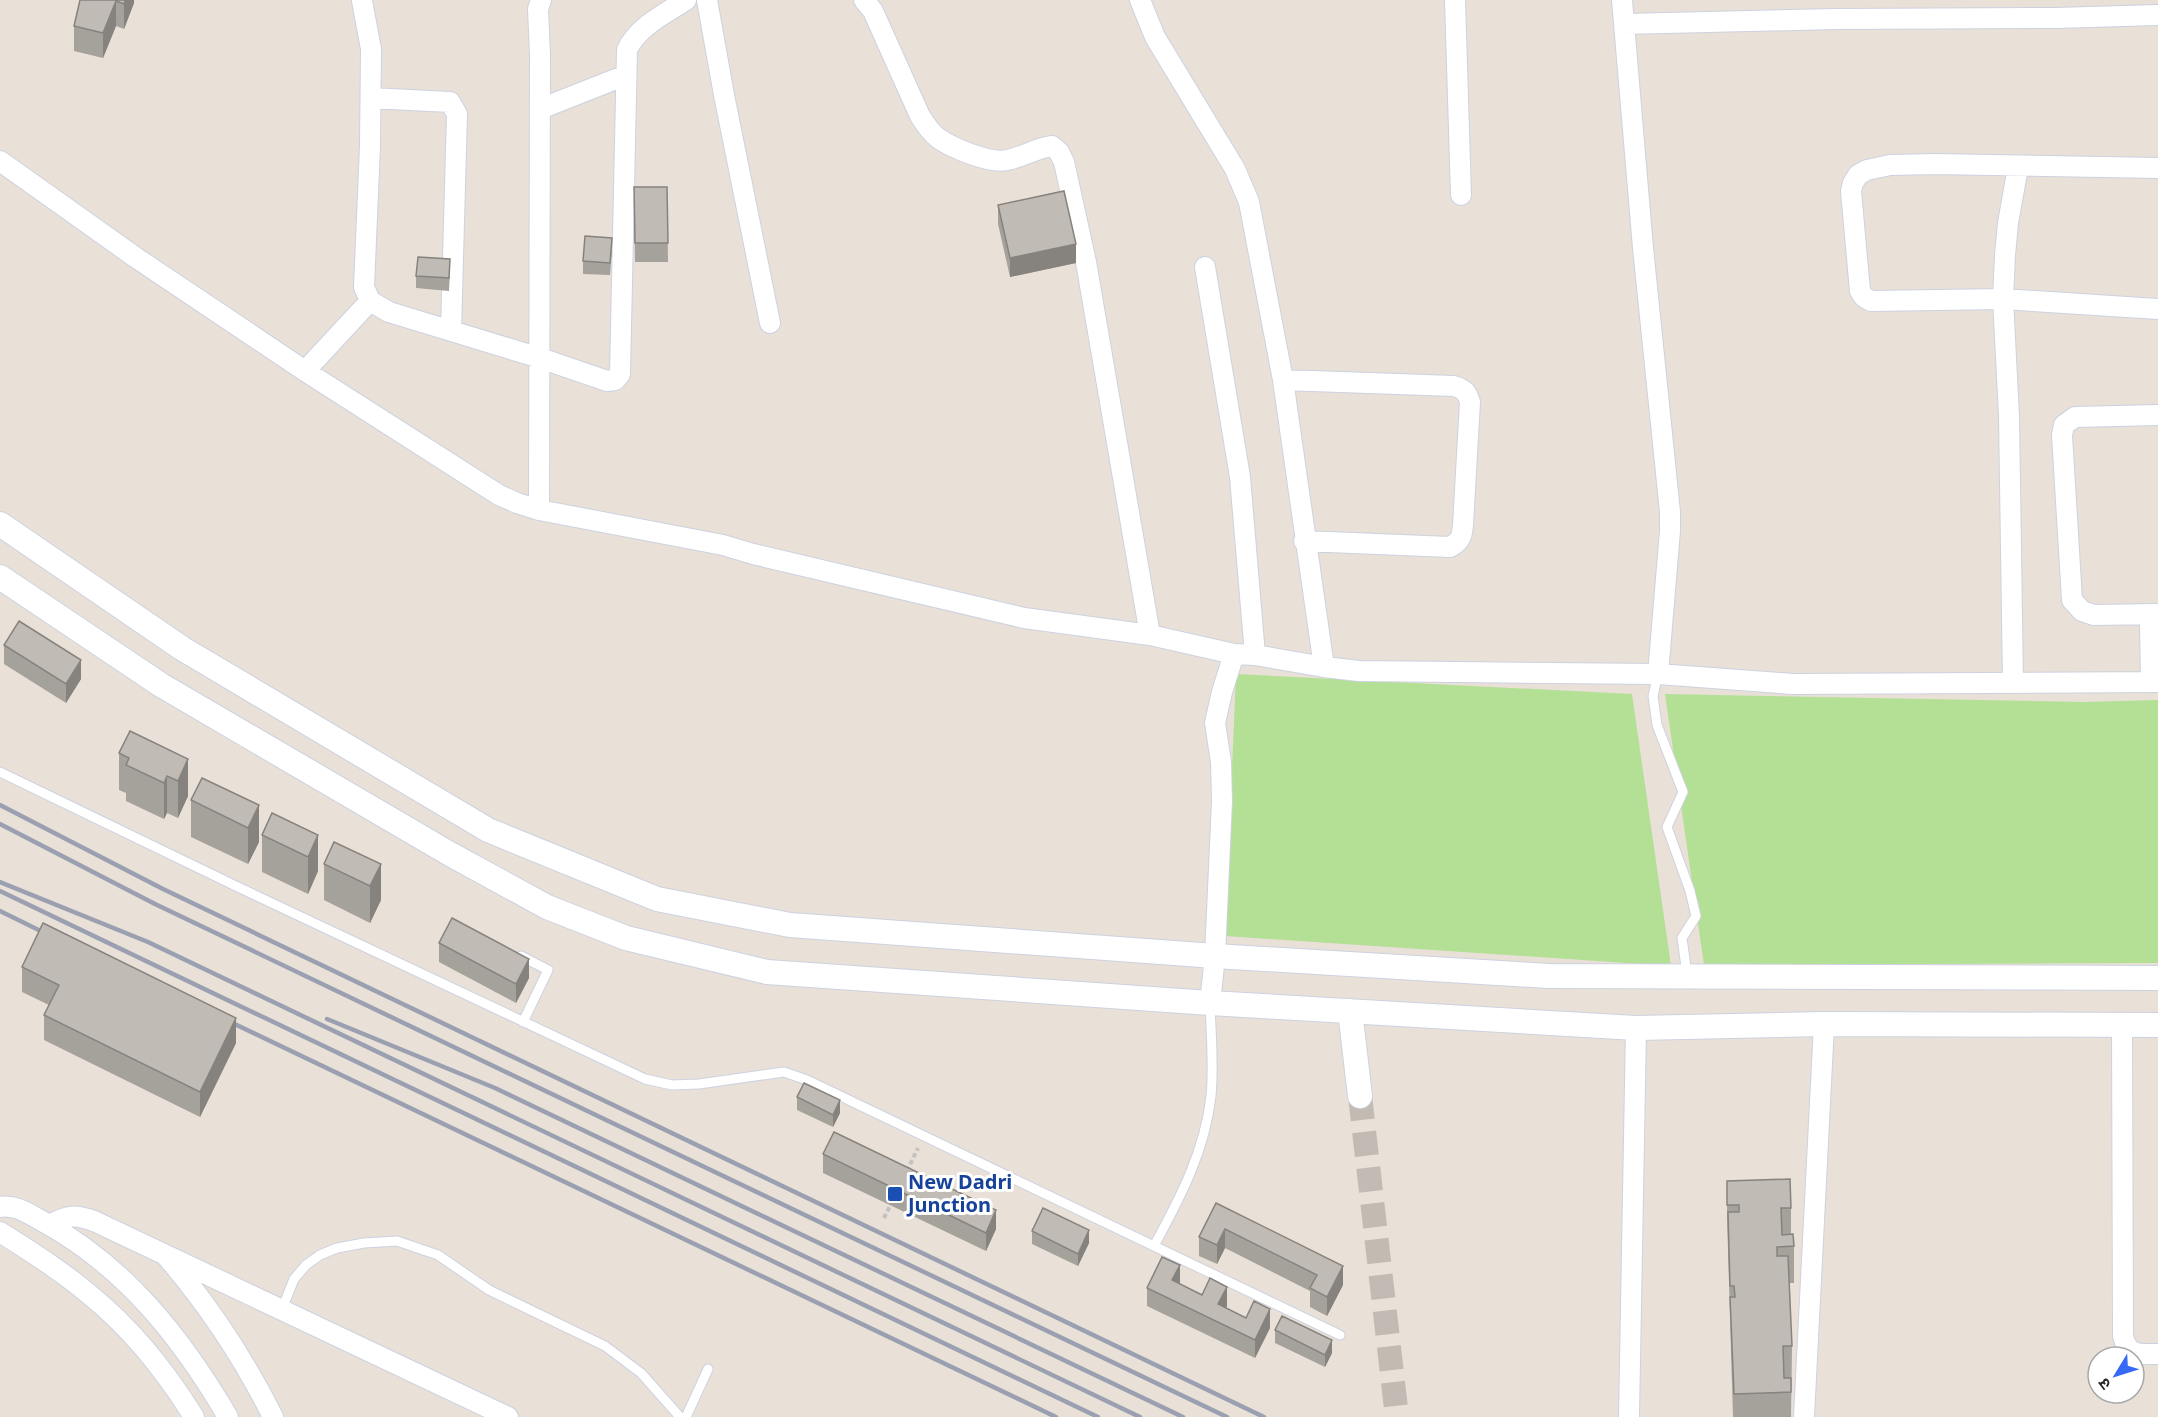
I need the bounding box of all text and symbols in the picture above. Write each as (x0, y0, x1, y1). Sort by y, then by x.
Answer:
place label: New Dadri Junction (906, 1168, 1012, 1218)
marker: New Dadri Junction (886, 1185, 904, 1203)
north arrow (2086, 1345, 2146, 1405)
text: उ (2092, 1373, 2116, 1395)

